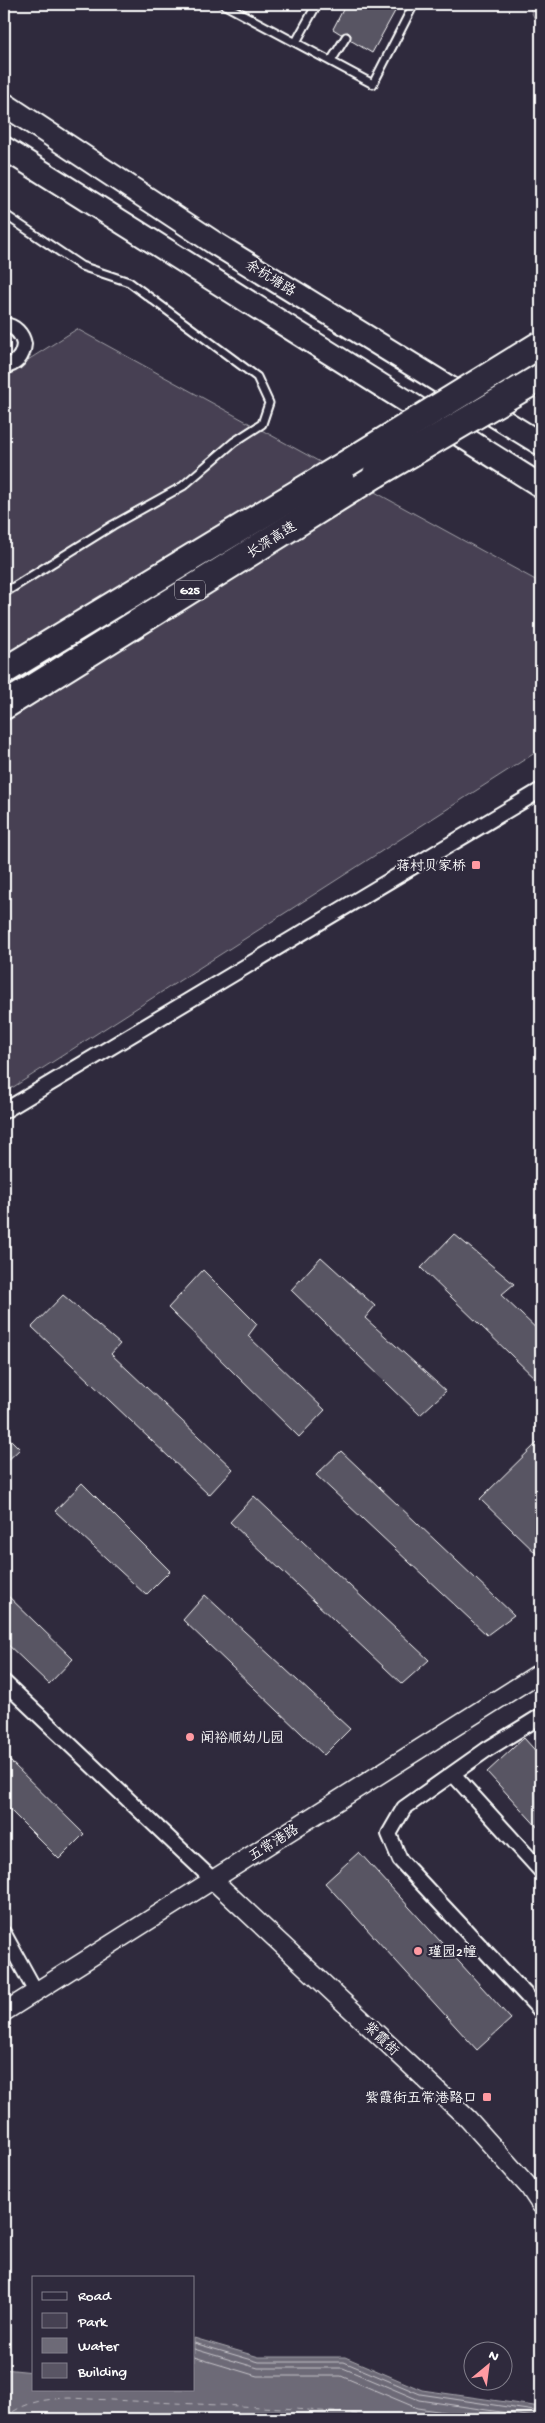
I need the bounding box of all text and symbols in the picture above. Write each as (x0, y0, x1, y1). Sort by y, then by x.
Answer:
street label: 余杭塘路 (241, 256, 298, 301)
street label: 长深高速 (244, 518, 301, 563)
road number: G25 (175, 580, 205, 600)
place label: 蒋村贝家桥 (396, 858, 466, 876)
marker: 蒋村贝家桥 (470, 859, 482, 871)
place label: 闻裕顺幼儿园 (200, 1730, 284, 1748)
marker: 闻裕顺幼儿园 (184, 1731, 196, 1743)
street label: 五常港路 (246, 1821, 303, 1866)
place label: 瑾园2幢 (428, 1944, 477, 1962)
marker: 瑾园2幢 (412, 1945, 424, 1957)
street label: 紫霞街 (359, 2019, 402, 2060)
place label: 紫霞街五常港路口 (365, 2090, 477, 2108)
marker: 紫霞街五常港路口 (481, 2091, 493, 2103)
legend (32, 2276, 195, 2390)
text: Road (78, 2288, 112, 2306)
text: Park (77, 2314, 108, 2332)
text: Water (78, 2338, 120, 2356)
north arrow (462, 2340, 512, 2390)
text: N (485, 2347, 501, 2366)
text: Building (77, 2364, 127, 2382)

